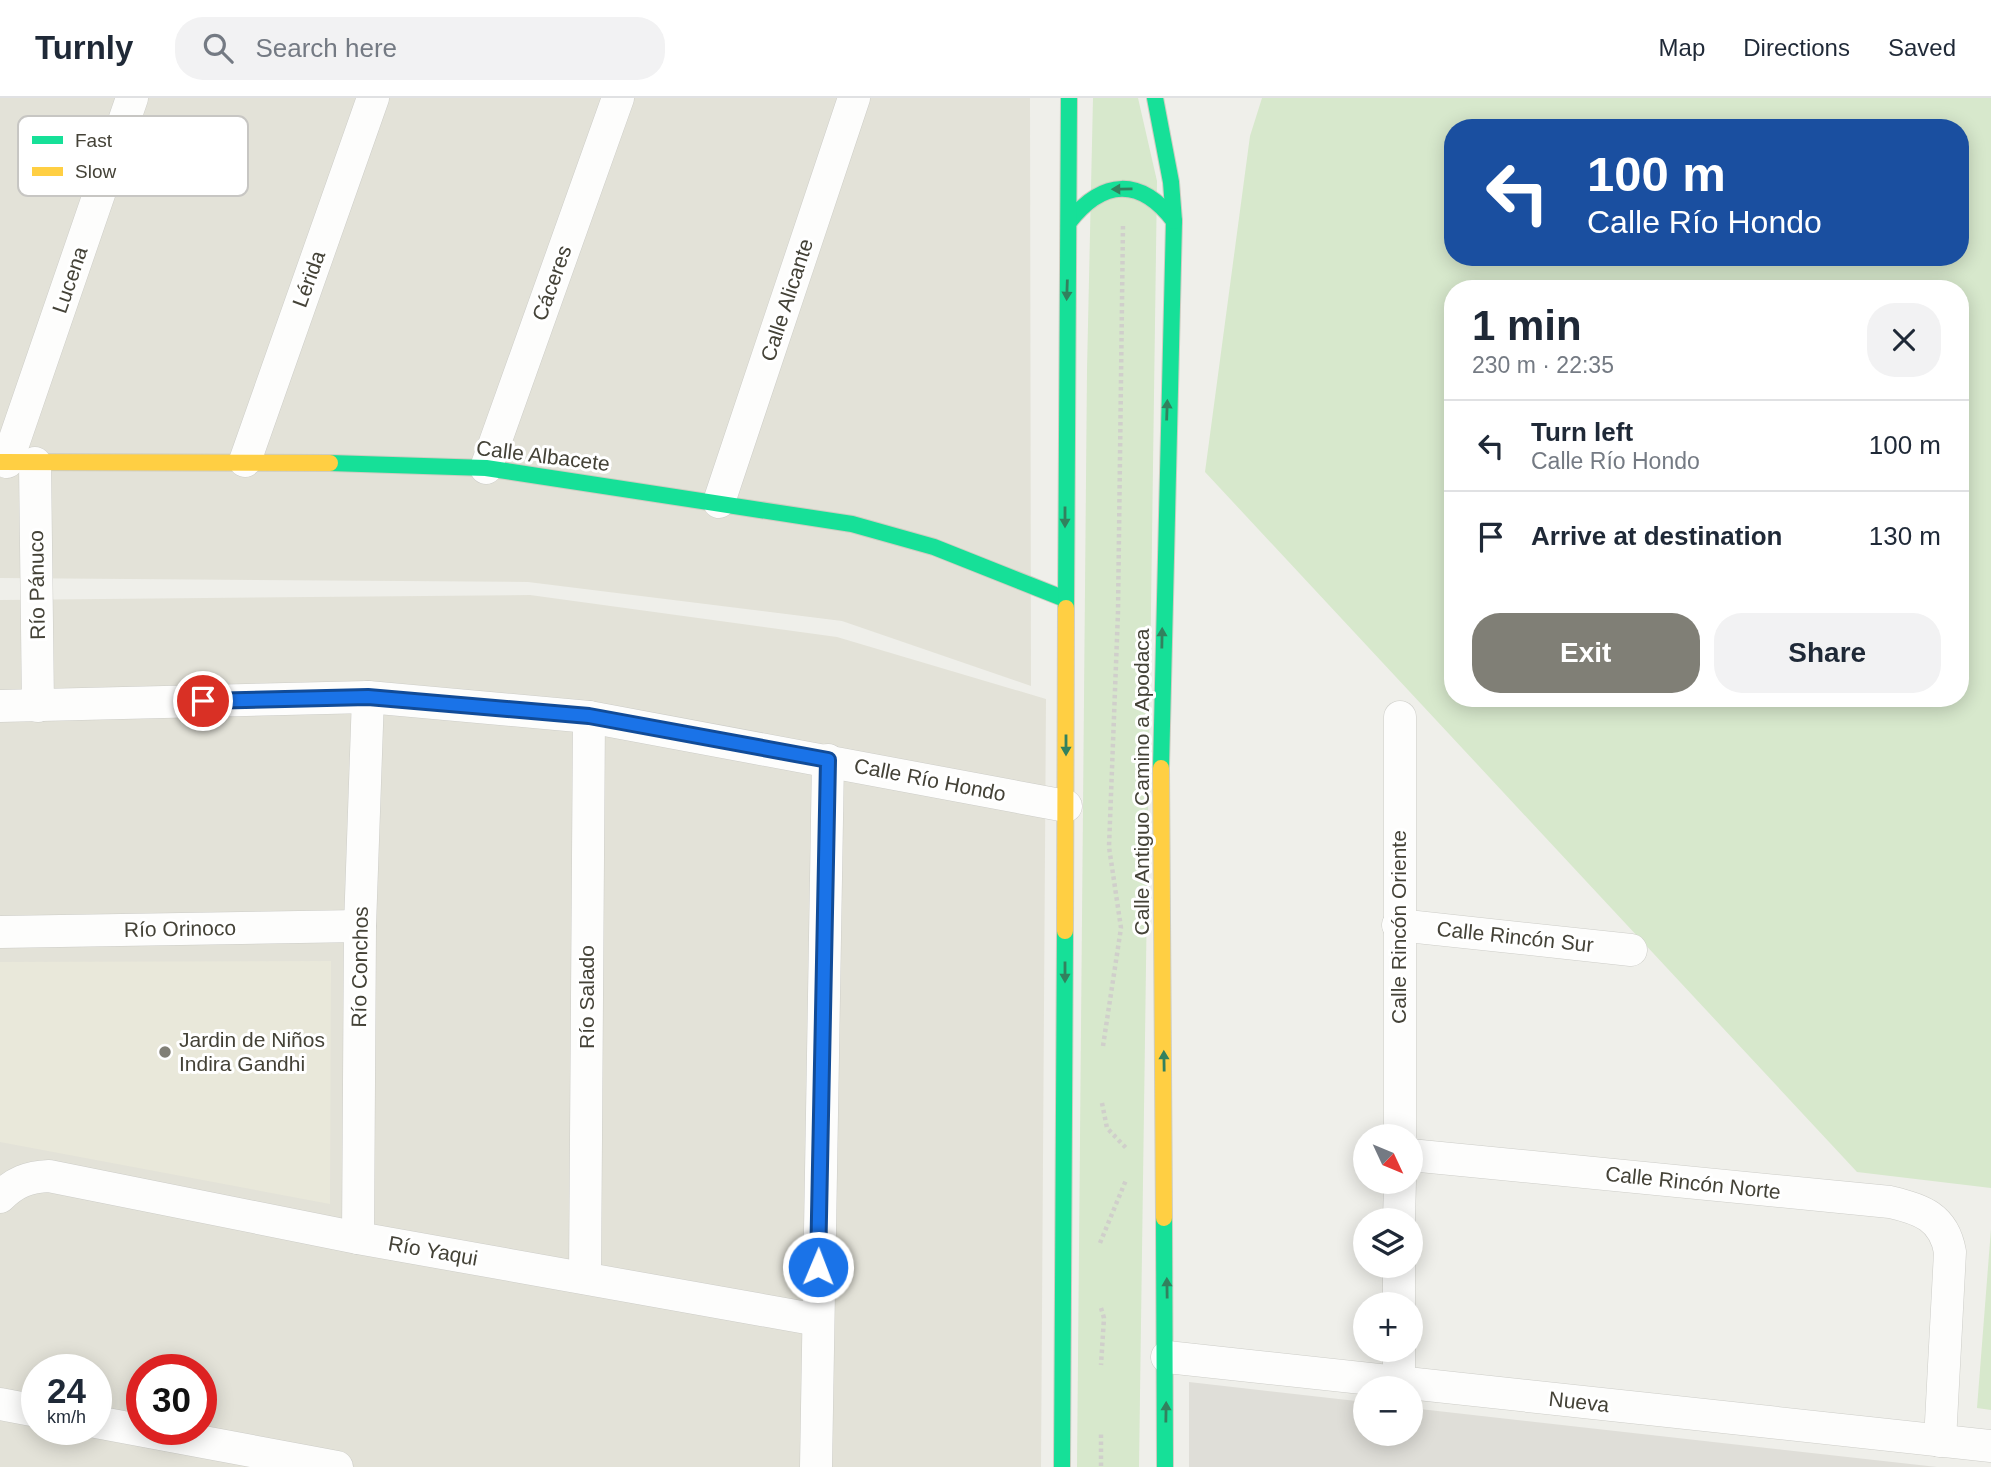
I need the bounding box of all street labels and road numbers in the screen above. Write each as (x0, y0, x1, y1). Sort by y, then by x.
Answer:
street label: Calle Alicante (756, 236, 817, 364)
street label: Cáceres (527, 242, 576, 324)
street label: Lucena (47, 243, 92, 316)
street label: Lérida (288, 247, 329, 310)
street label: Calle Albacete (475, 436, 611, 475)
street label: Río Pánuco (24, 530, 49, 640)
street label: Calle Antiguo Camino a Apodaca (1130, 628, 1153, 936)
street label: Calle Río Hondo (852, 754, 1008, 805)
street label: Calle Rincón Oriente (1387, 830, 1410, 1024)
street label: Río Conchos (347, 906, 372, 1028)
street label: Río Orinoco (124, 916, 236, 941)
street label: Calle Rincón Sur (1435, 917, 1595, 956)
street label: Río Salado (575, 945, 598, 1049)
street label: Calle Rincón Norte (1604, 1162, 1782, 1203)
street label: Río Yaqui (387, 1231, 480, 1270)
street label: Nueva (1548, 1387, 1611, 1416)

